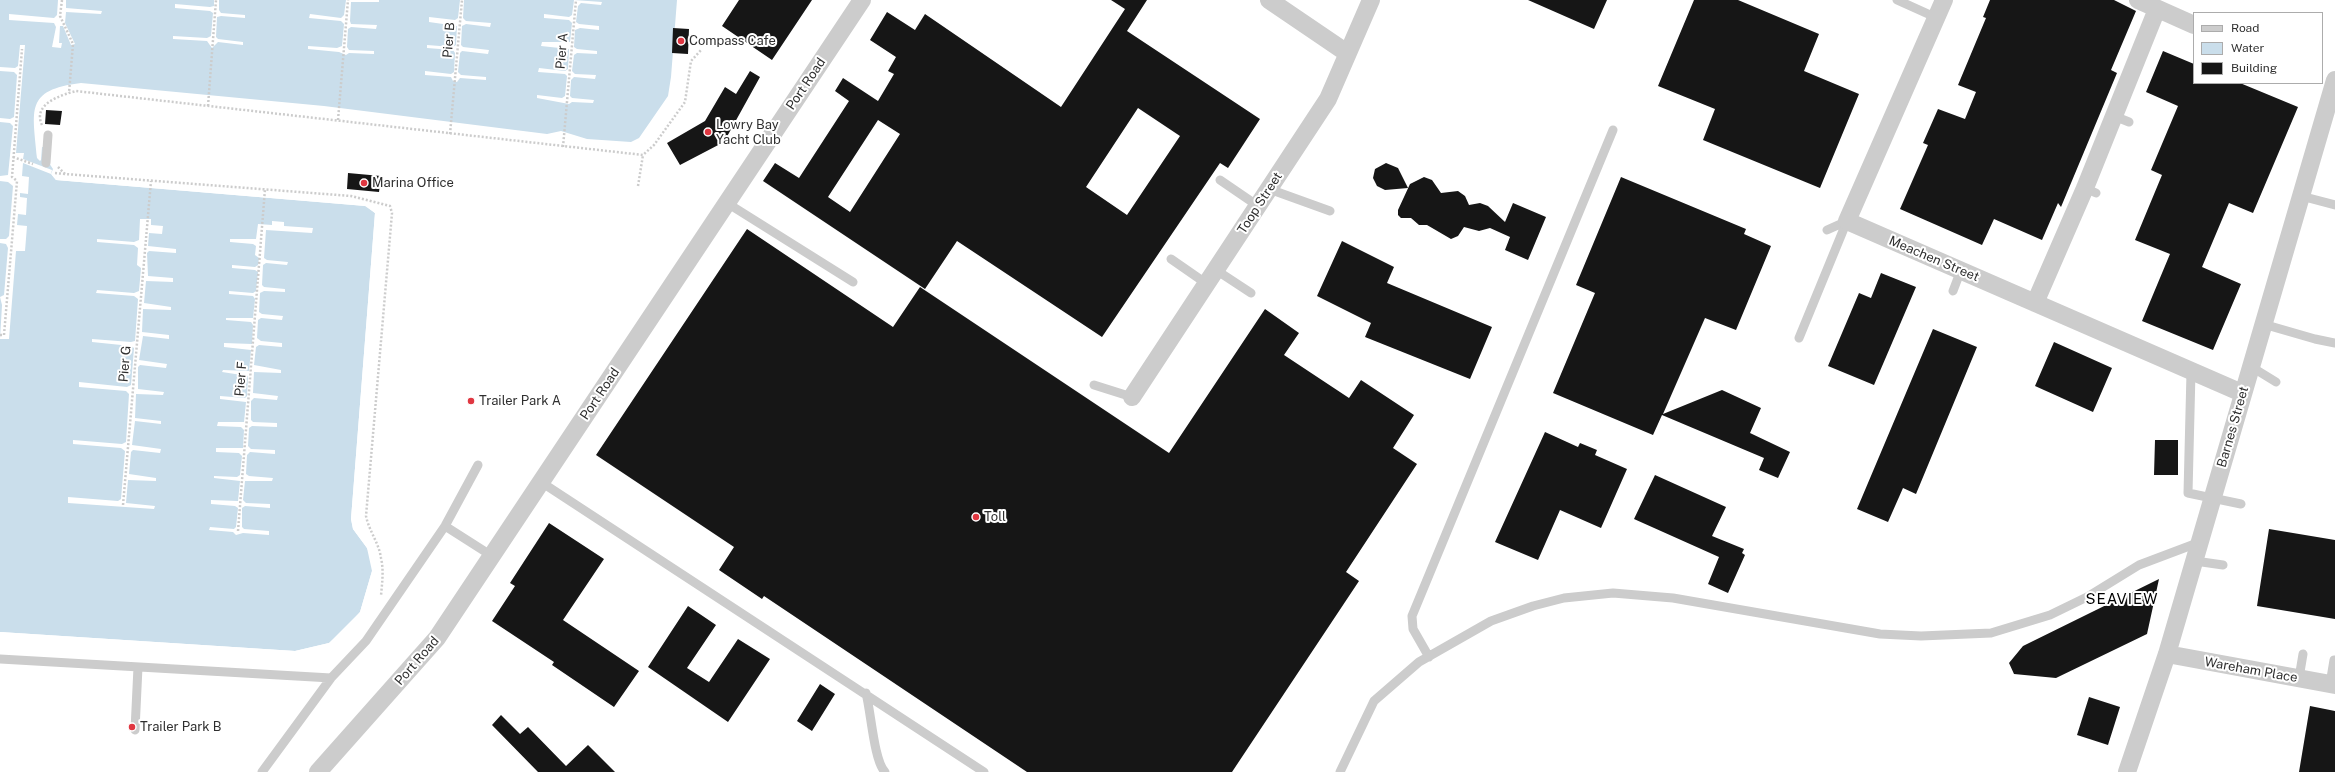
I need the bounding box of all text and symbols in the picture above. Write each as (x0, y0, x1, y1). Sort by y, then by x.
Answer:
legend (2193, 12, 2323, 84)
street label: Pier B (440, 21, 458, 59)
text: Road (2231, 21, 2259, 35)
street label: Pier A (553, 32, 571, 70)
place label: Compass Cafe (689, 33, 776, 49)
marker: Compass Cafe (676, 36, 686, 46)
text: Water (2231, 41, 2264, 55)
street label: Port Road (783, 55, 829, 113)
text: Building (2231, 61, 2277, 75)
place label: Lowry Bay Yacht Club (716, 117, 781, 148)
marker: Lowry Bay Yacht Club (703, 127, 713, 137)
street label: Toop Street (1234, 169, 1286, 237)
place label: Marina Office (372, 175, 454, 191)
marker: Marina Office (359, 178, 369, 188)
street label: Meachen Street (1887, 233, 1981, 285)
street label: Pier G (116, 345, 134, 383)
street label: Pier F (232, 361, 250, 397)
street label: Port Road (577, 365, 623, 423)
street label: Barnes Street (2214, 385, 2252, 469)
place label: Trailer Park A (479, 393, 561, 409)
marker: Trailer Park A (466, 396, 476, 406)
place label: Toll (984, 509, 1006, 525)
marker: Toll (971, 512, 981, 522)
district label: SEAVIEW (2085, 590, 2159, 608)
street label: Port Road (392, 633, 442, 689)
street label: Wareham Place (2203, 654, 2299, 686)
place label: Trailer Park B (140, 719, 221, 735)
marker: Trailer Park B (127, 722, 137, 732)

